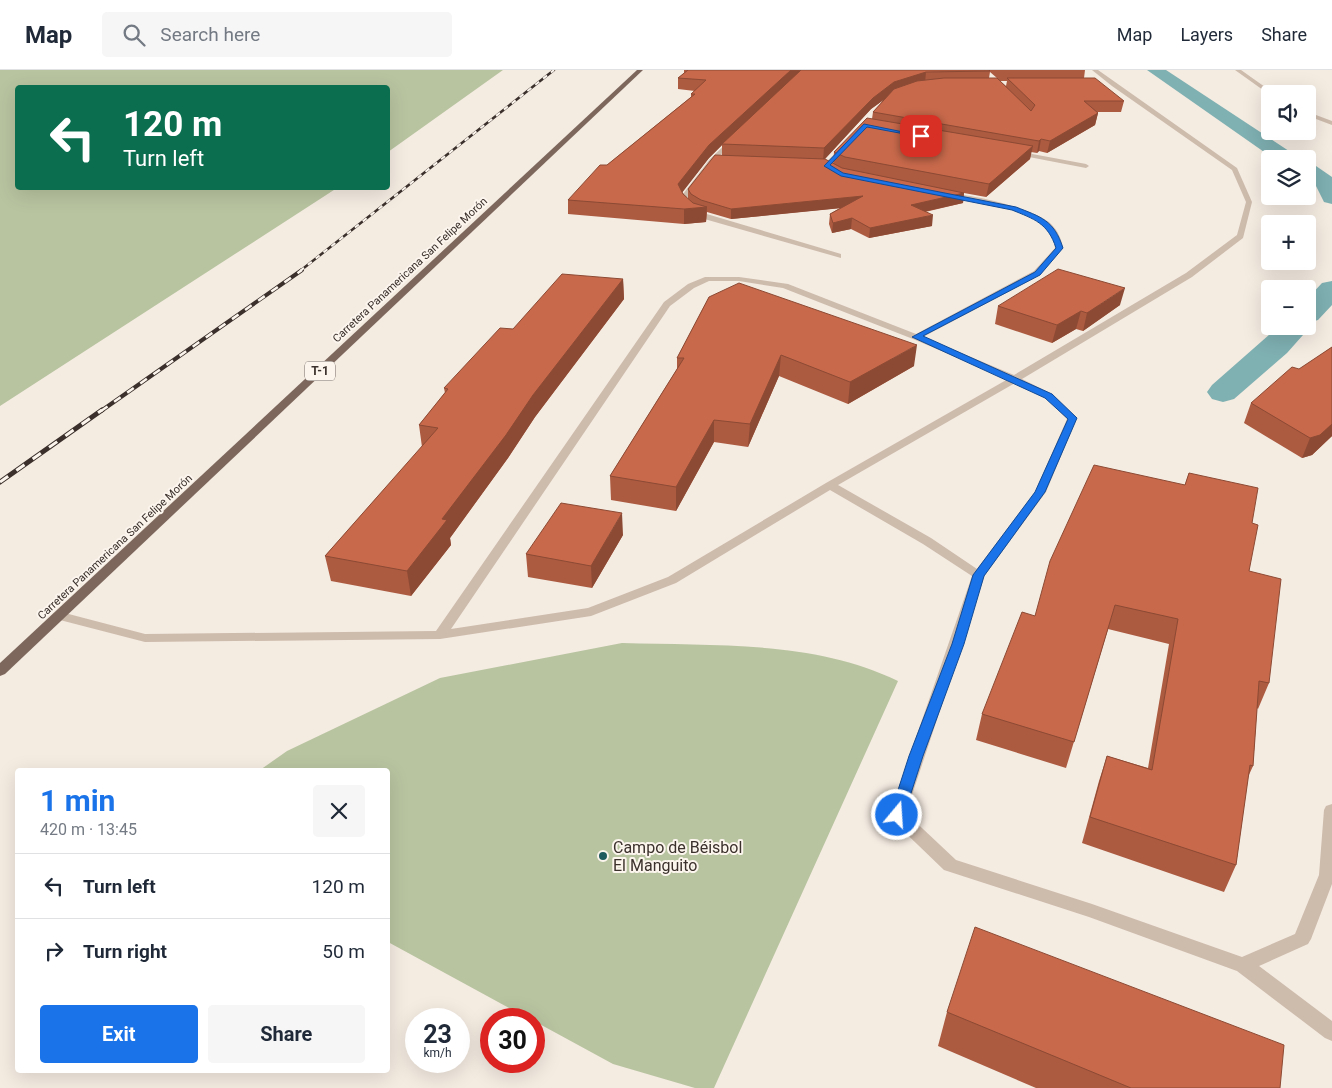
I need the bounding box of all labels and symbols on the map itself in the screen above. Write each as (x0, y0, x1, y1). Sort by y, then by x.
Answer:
pin (900, 115, 942, 157)
street label: Carretera Panamericana San Felipe Morón (330, 195, 490, 345)
road number: T-1 (305, 362, 335, 380)
street label: Carretera Panamericana San Felipe Morón (35, 472, 195, 622)
position arrow (870, 788, 922, 840)
place label: Campo de Béisbol El Manguito (613, 838, 742, 875)
marker: Campo de Béisbol El Manguito (597, 850, 609, 862)
speed limit sign: 30 (480, 1008, 545, 1073)

